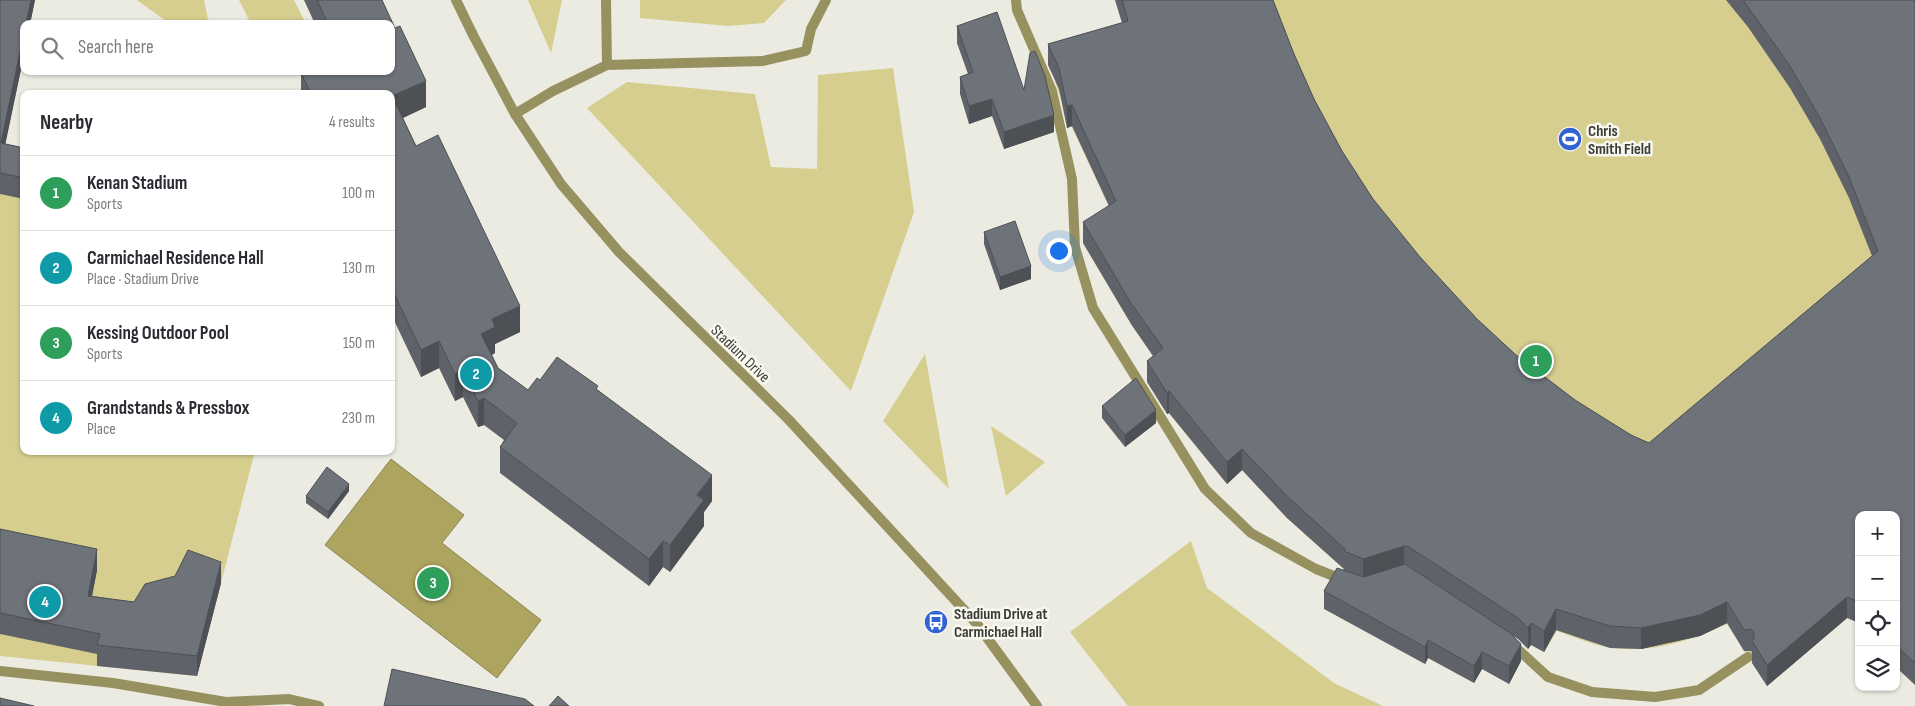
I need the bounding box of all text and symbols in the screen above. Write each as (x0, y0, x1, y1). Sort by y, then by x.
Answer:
search box (20, 20, 395, 75)
icon: search (38, 34, 66, 62)
text: Search here (78, 36, 154, 59)
text: Nearby (40, 110, 93, 135)
text: 4 results (329, 113, 375, 132)
place label: Chris Smith Field (1588, 122, 1651, 159)
sports icon: Chris Smith Field (1557, 126, 1583, 152)
text: Kenan Stadium (87, 172, 187, 195)
text: 1 (53, 184, 59, 203)
text: 100 m (342, 184, 375, 203)
text: Sports (87, 195, 122, 214)
your location (1046, 238, 1072, 264)
text: Carmichael Residence Hall (87, 247, 264, 270)
text: 2 (52, 259, 60, 278)
text: 130 m (343, 259, 375, 278)
text: Place · Stadium Drive (87, 270, 199, 289)
street label: Stadium Drive (706, 321, 773, 387)
text: Kessing Outdoor Pool (87, 322, 229, 345)
text: 3 (52, 334, 60, 353)
text: 150 m (343, 334, 375, 353)
pin: 1 (1520, 342, 1552, 380)
text: Sports (87, 345, 122, 364)
pin: 2 (460, 355, 492, 393)
text: Grandstands & Pressbox (87, 397, 249, 420)
text: 4 (52, 409, 60, 428)
text: 230 m (342, 409, 375, 428)
text: Place (87, 420, 116, 439)
map controls (1855, 511, 1900, 691)
button: + (1855, 511, 1900, 556)
button: − (1855, 556, 1900, 601)
pin: 3 (417, 564, 449, 602)
pin: 4 (29, 583, 61, 621)
button: locate (1855, 601, 1900, 646)
place label: Stadium Drive at Carmichael Hall (954, 605, 1048, 642)
bus stop icon: Stadium Drive at Carmichael Hall (923, 609, 949, 635)
button: layers (1855, 646, 1900, 691)

